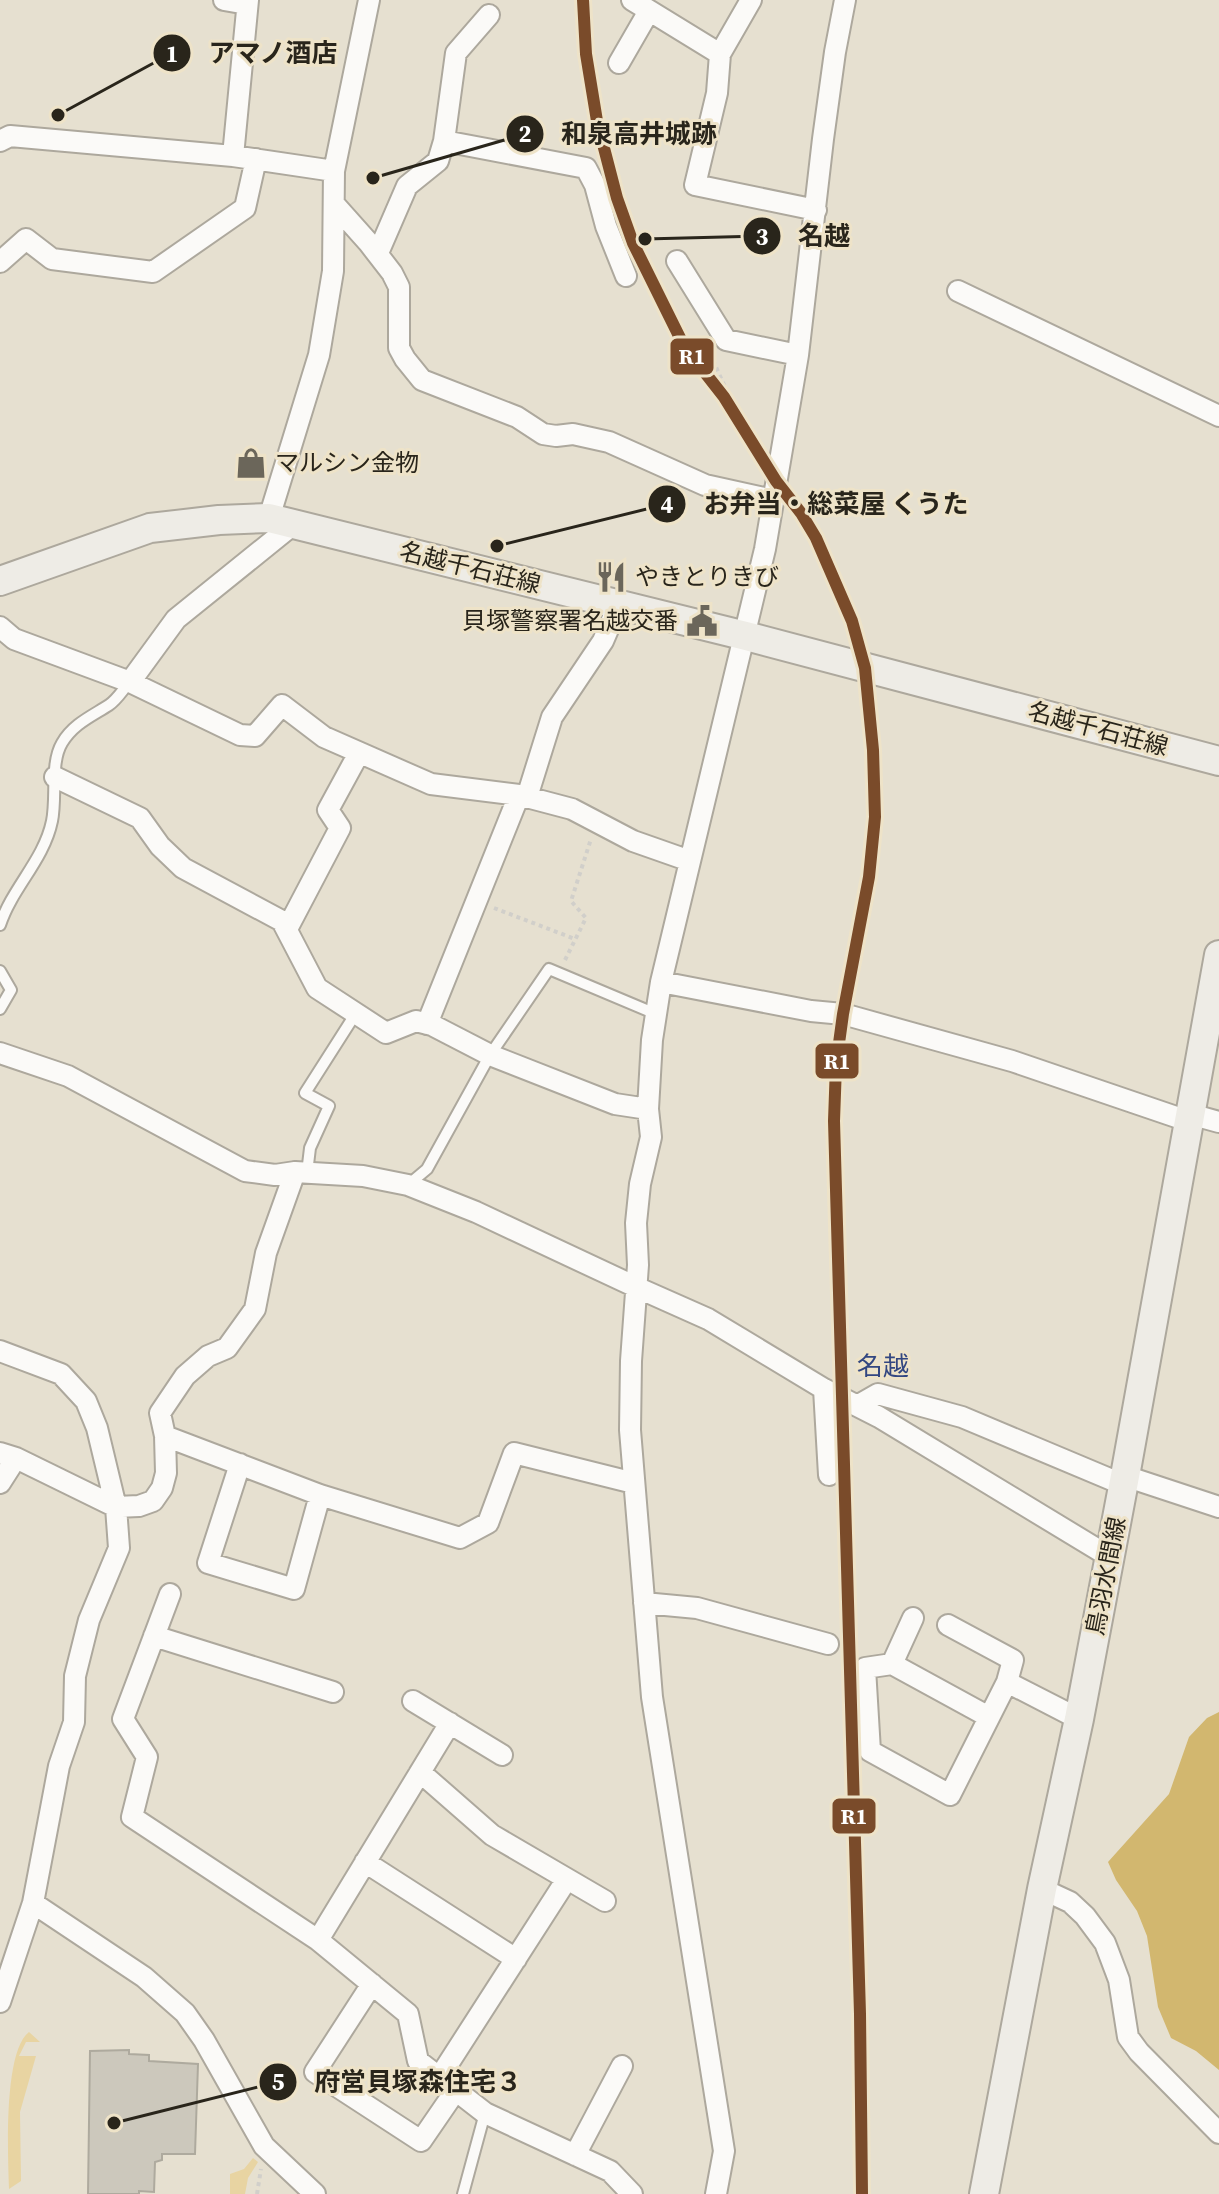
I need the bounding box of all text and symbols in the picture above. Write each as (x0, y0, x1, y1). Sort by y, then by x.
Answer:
callout: アマノ酒店 (152, 28, 354, 78)
text: アマノ酒店 (208, 35, 338, 71)
text: 1 (165, 37, 179, 70)
callout: 和泉高井城跡 (505, 109, 733, 159)
text: 和泉高井城跡 (561, 116, 717, 152)
text: 2 (518, 117, 532, 150)
callout: 名越 (742, 211, 866, 261)
text: 名越 (798, 218, 850, 254)
text: 3 (755, 220, 769, 253)
line badge: R1 (669, 337, 715, 376)
text: R1 (679, 341, 705, 371)
shop icon: マルシン金物 (234, 446, 268, 480)
place label: マルシン金物 (275, 446, 419, 479)
callout: お弁当・総菜屋 くうた (647, 479, 984, 529)
text: お弁当・総菜屋 くうた (703, 486, 969, 522)
text: 4 (660, 488, 674, 521)
street label: 名越千石荘線 (396, 534, 544, 601)
restaurant icon: やきとりきび (594, 560, 628, 594)
place label: やきとりきび (635, 560, 779, 593)
place label: 貝塚警察署名越交番 (462, 604, 678, 637)
public building icon: 貝塚警察署名越交番 (685, 604, 719, 638)
street label: 名越千石荘線 (1024, 694, 1172, 763)
line badge: R1 (814, 1042, 860, 1080)
text: R1 (824, 1046, 850, 1076)
district label: 名越 (857, 1348, 909, 1384)
street label: 鳥羽水間線 (1078, 1514, 1133, 1638)
line badge: R1 (831, 1797, 877, 1835)
text: R1 (841, 1801, 867, 1831)
callout: 府営貝塚森住宅３ (258, 2057, 538, 2107)
text: 府営貝塚森住宅３ (314, 2064, 522, 2100)
text: 5 (271, 2065, 285, 2098)

